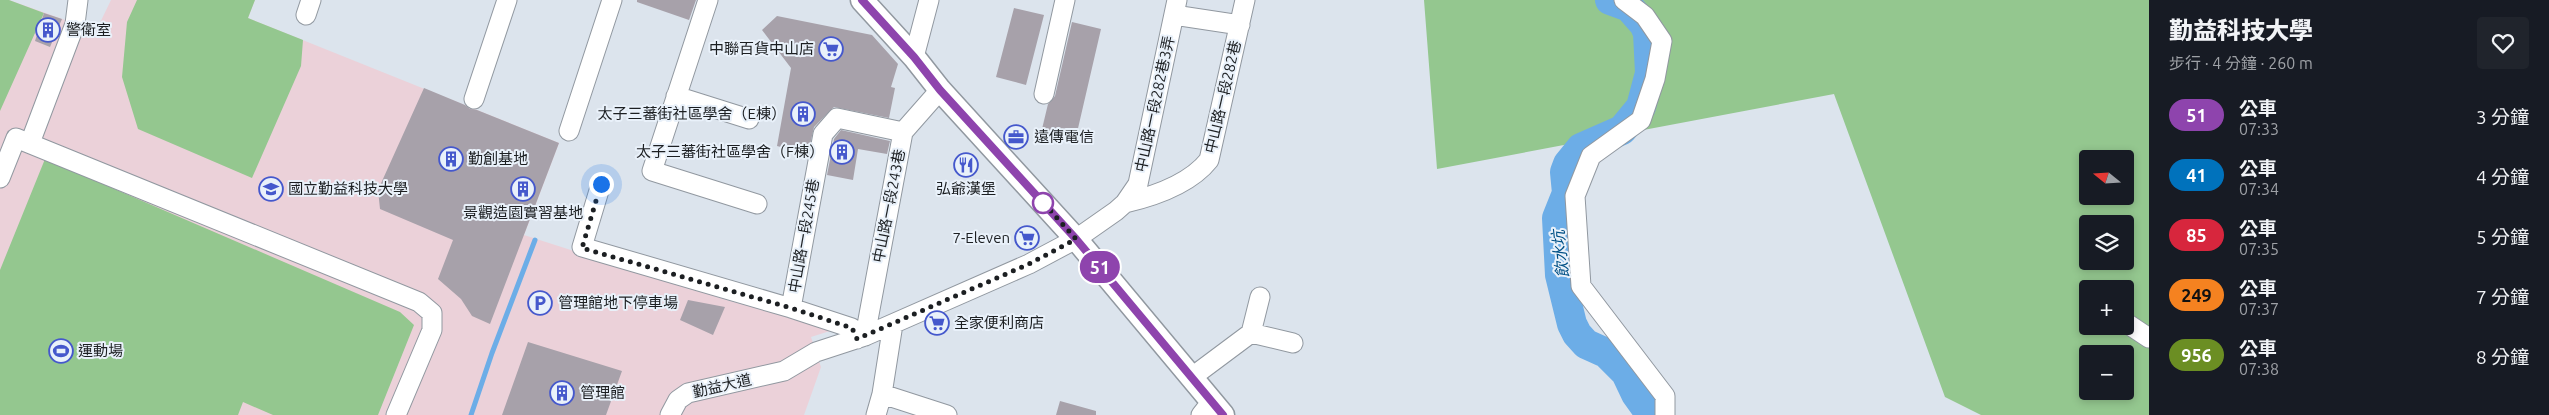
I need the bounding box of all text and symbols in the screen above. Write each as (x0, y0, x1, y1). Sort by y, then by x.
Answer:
building icon: 警衛室 (35, 17, 61, 43)
text: 勤益科技大學 (2169, 17, 2313, 44)
button: heart (2477, 17, 2529, 69)
place label: 警衛室 (66, 21, 111, 38)
street label: 中山路一段282巷3弄 (1132, 34, 1177, 174)
supermarket icon: 中聯百貨中山店 (818, 36, 844, 62)
street label: 中山路一段282巷 (1201, 39, 1244, 155)
place label: 中聯百貨中山店 (709, 40, 814, 57)
text: 步行 · 4 分鐘 · 260 m (2169, 54, 2313, 72)
text: 公車 (2239, 97, 2277, 119)
building icon: 太子三蕃街社區學舍（E棟） (790, 101, 816, 127)
place label: 太子三蕃街社區學舍（E棟） (598, 105, 786, 122)
text: 51 (2186, 105, 2207, 125)
text: 3 分鐘 (2476, 106, 2529, 128)
text: 07:33 (2239, 120, 2279, 138)
office icon: 遠傳電信 (1003, 124, 1029, 150)
place label: 遠傳電信 (1034, 128, 1094, 145)
building icon: 太子三蕃街社區學舍（F棟） (829, 139, 855, 165)
place label: 太子三蕃街社區學舍（F棟） (636, 143, 824, 160)
building icon: 勤創基地 (438, 146, 464, 172)
street label: 中山路一段243巷 (869, 148, 908, 264)
place label: 勤創基地 (468, 150, 528, 167)
north arrow (2079, 150, 2134, 205)
map controls (2079, 150, 2134, 400)
restaurant icon: 弘爺漢堡 (953, 152, 979, 178)
text: 公車 (2239, 157, 2277, 179)
text: 41 (2186, 165, 2207, 185)
text: 4 分鐘 (2476, 166, 2529, 188)
your location (589, 172, 614, 197)
school or university icon: 國立勤益科技大學 (258, 176, 284, 202)
building icon: 景觀造園實習基地 (510, 176, 536, 202)
street label: 中山路一段245巷 (785, 178, 822, 294)
place label: 國立勤益科技大學 (288, 180, 408, 197)
place label: 弘爺漢堡 (936, 180, 996, 197)
text: 07:34 (2239, 180, 2279, 198)
unlabelled marker (1032, 192, 1054, 214)
place label: 景觀造園實習基地 (463, 204, 583, 221)
button: layers (2079, 215, 2134, 270)
text: 公車 (2239, 217, 2277, 239)
supermarket icon: 7-Eleven (1014, 225, 1040, 251)
text: 85 (2186, 225, 2207, 245)
text: 5 分鐘 (2476, 226, 2529, 248)
water label: 飲水坑 (1548, 227, 1571, 279)
place label: 7-Eleven (952, 229, 1010, 246)
text: 07:35 (2239, 240, 2279, 258)
line badge: 51 (1078, 251, 1122, 283)
text: 51 (1090, 257, 1110, 277)
text: 公車 (2239, 277, 2277, 299)
button: + (2079, 280, 2134, 335)
text: 249 (2181, 285, 2212, 305)
text: 7 分鐘 (2476, 286, 2529, 308)
parking icon: 管理館地下停車場 (527, 290, 553, 316)
place label: 管理館地下停車場 (558, 294, 678, 311)
text: 07:37 (2239, 300, 2279, 318)
supermarket icon: 全家便利商店 (924, 310, 950, 336)
place label: 全家便利商店 (954, 314, 1044, 331)
text: 公車 (2239, 337, 2277, 359)
sports icon: 運動場 (48, 338, 74, 364)
place label: 運動場 (78, 342, 123, 359)
button: − (2079, 345, 2134, 400)
text: 956 (2181, 345, 2212, 365)
text: 8 分鐘 (2476, 346, 2529, 368)
text: 07:38 (2239, 360, 2279, 378)
street label: 勤益大道 (691, 370, 753, 401)
building icon: 管理館 (549, 380, 575, 406)
place label: 管理館 (580, 384, 625, 401)

